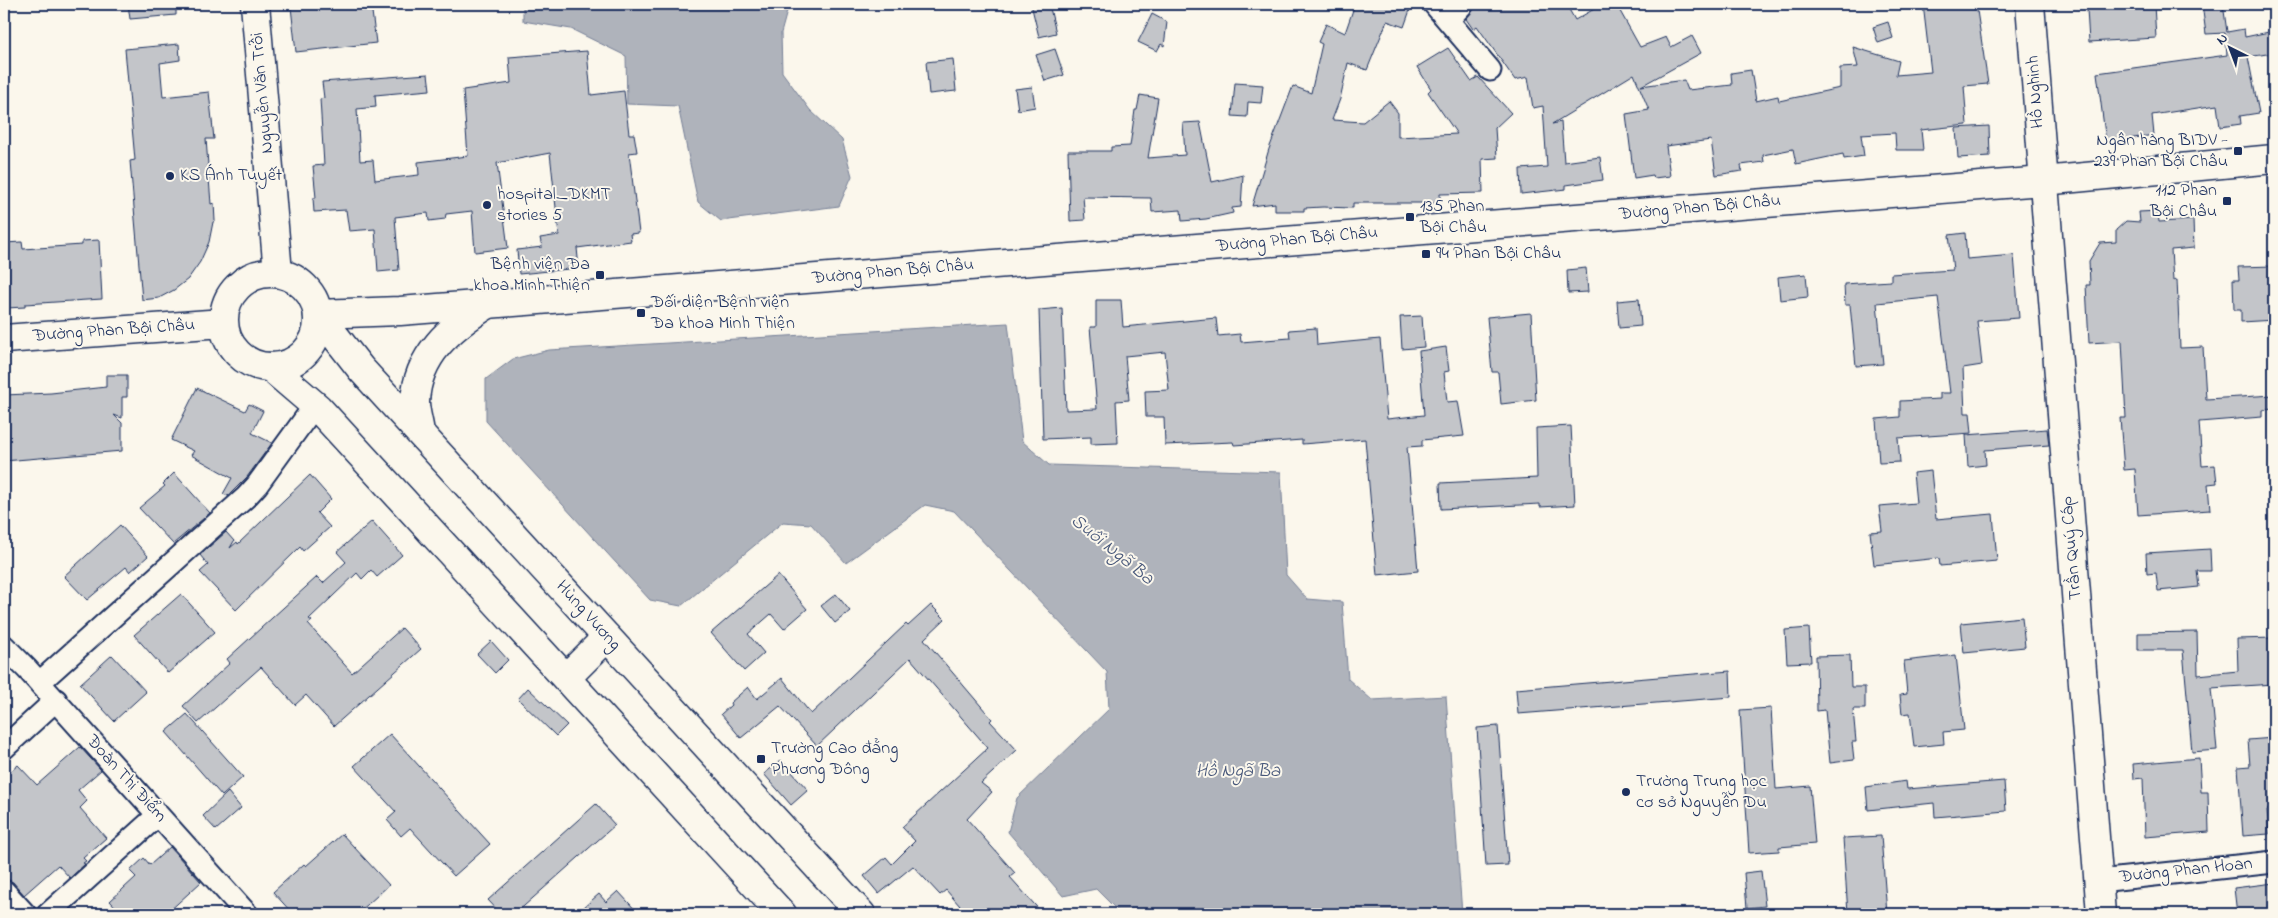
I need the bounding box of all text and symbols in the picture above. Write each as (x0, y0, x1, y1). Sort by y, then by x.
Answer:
north arrow (2206, 22, 2256, 72)
text: N (2212, 28, 2233, 50)
street label: Nguyễn Văn Trỗi (245, 31, 282, 155)
street label: Hồ Nghinh (2020, 55, 2053, 129)
place label: Ngân hàng BIDV - 239 Phan Bội Châu (2094, 128, 2228, 175)
marker: Ngân hàng BIDV - 239 Phan Bội Châu (2232, 145, 2244, 157)
place label: KS Ánh Tuyết (180, 163, 282, 189)
marker: KS Ánh Tuyết (164, 170, 176, 182)
place label: 112 Phan Bội Châu (2149, 178, 2217, 225)
place label: hospital_DKMT stories 5 (497, 182, 611, 229)
street label: Đường Phan Bội Châu (1617, 188, 1782, 229)
place label: 135 Phan Bội Châu (1419, 194, 1487, 241)
marker: 112 Phan Bội Châu (2221, 195, 2233, 207)
marker: hospital_DKMT stories 5 (481, 199, 493, 211)
marker: 135 Phan Bội Châu (1404, 211, 1416, 223)
street label: Đường Phan Bội Châu (1214, 220, 1379, 261)
place label: 94 Phan Bội Châu (1436, 241, 1561, 267)
marker: 94 Phan Bội Châu (1420, 248, 1432, 260)
place label: Bệnh viện Đa khoa Minh Thiện (474, 252, 590, 299)
street label: Đường Phan Bội Châu (810, 252, 975, 293)
marker: Bệnh viện Đa khoa Minh Thiện (594, 269, 606, 281)
place label: Đối diện Bệnh viện Đa khoa Minh Thiện (650, 290, 795, 337)
marker: Đối diện Bệnh viện Đa khoa Minh Thiện (635, 307, 647, 319)
street label: Đường Phan Bội Châu (31, 312, 196, 351)
street label: Trần Quý Cáp (2054, 495, 2089, 601)
water label: Suối Ngã Ba (1064, 508, 1160, 593)
street label: Hùng Vương (548, 575, 627, 658)
street label: Đoàn Thị Điểm (79, 729, 173, 829)
place label: Trường Cao đẳng Phương Đông (771, 736, 898, 784)
marker: Trường Cao đẳng Phương Đông (755, 753, 767, 765)
water label: Hồ Ngã Ba (1196, 758, 1281, 786)
place label: Trường Trung học cơ sở Nguyễn Du (1636, 769, 1767, 817)
marker: Trường Trung học cơ sở Nguyễn Du (1620, 786, 1632, 798)
street label: Đường Phan Hoan (2117, 851, 2254, 892)

